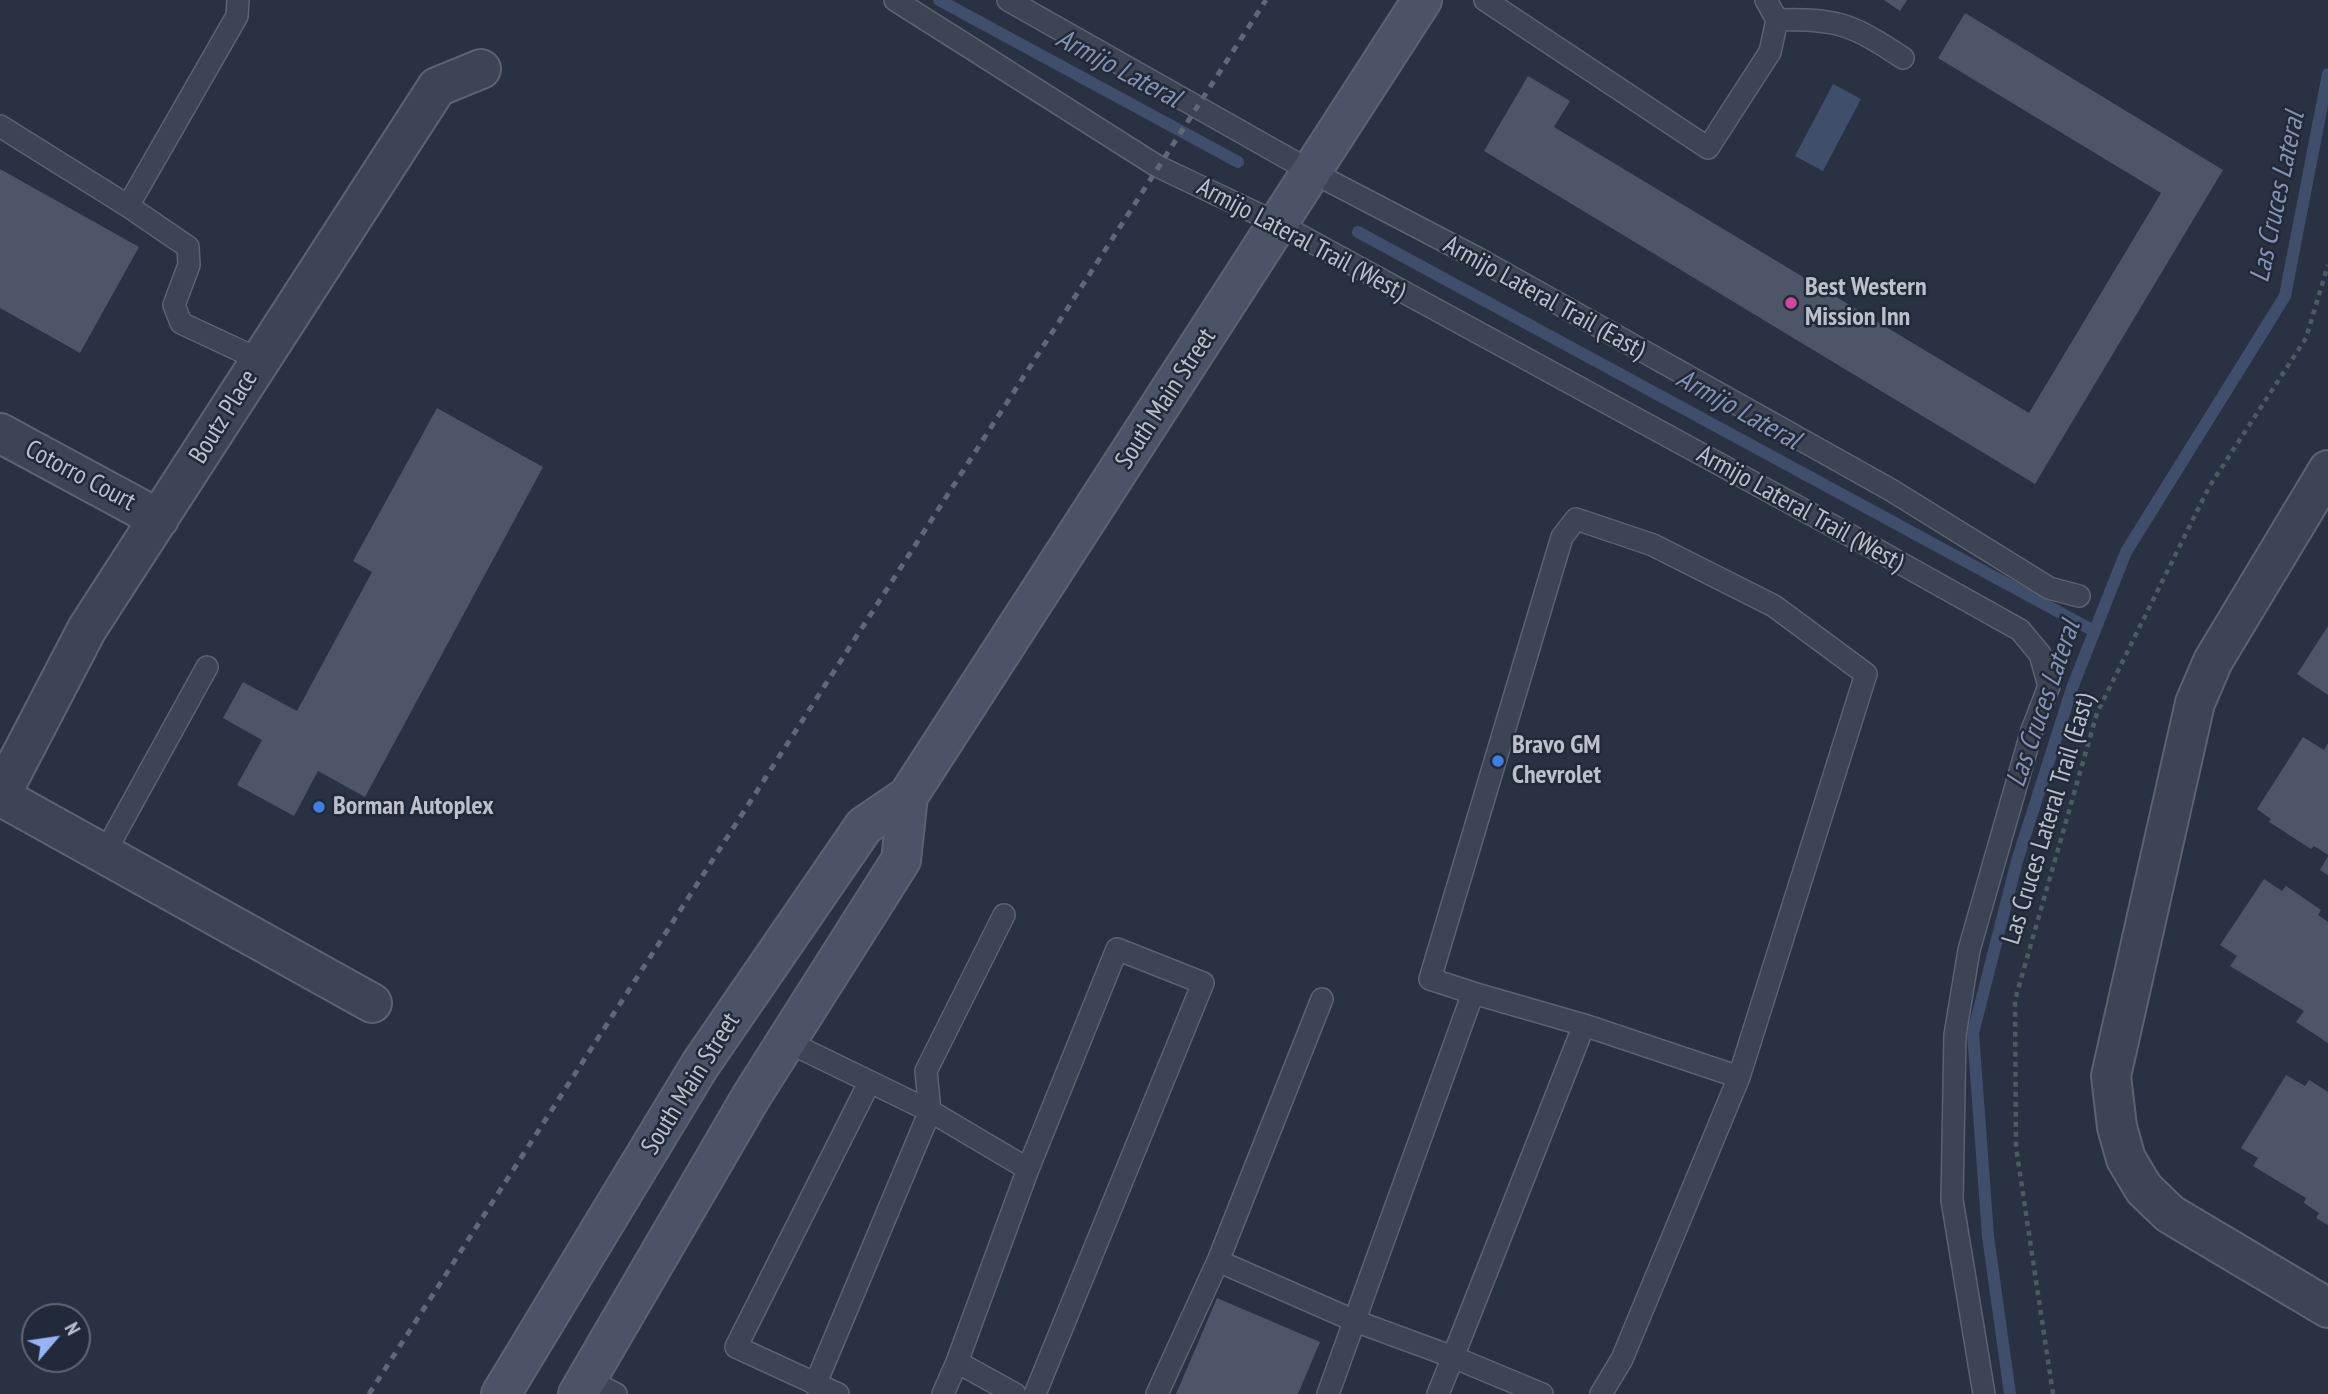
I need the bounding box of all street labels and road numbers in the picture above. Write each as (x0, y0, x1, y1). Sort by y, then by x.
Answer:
street label: Armijo Lateral Trail (West) (1192, 172, 1410, 308)
street label: Armijo Lateral Trail (East) (1438, 230, 1650, 366)
street label: South Main Street (1109, 323, 1223, 475)
street label: Boutz Place (183, 364, 265, 470)
street label: Cotorro Court (20, 434, 140, 518)
street label: Armijo Lateral Trail (West) (1691, 439, 1909, 579)
street label: Las Cruces Lateral Trail (East) (1996, 690, 2102, 948)
street label: South Main Street (635, 1007, 747, 1161)

